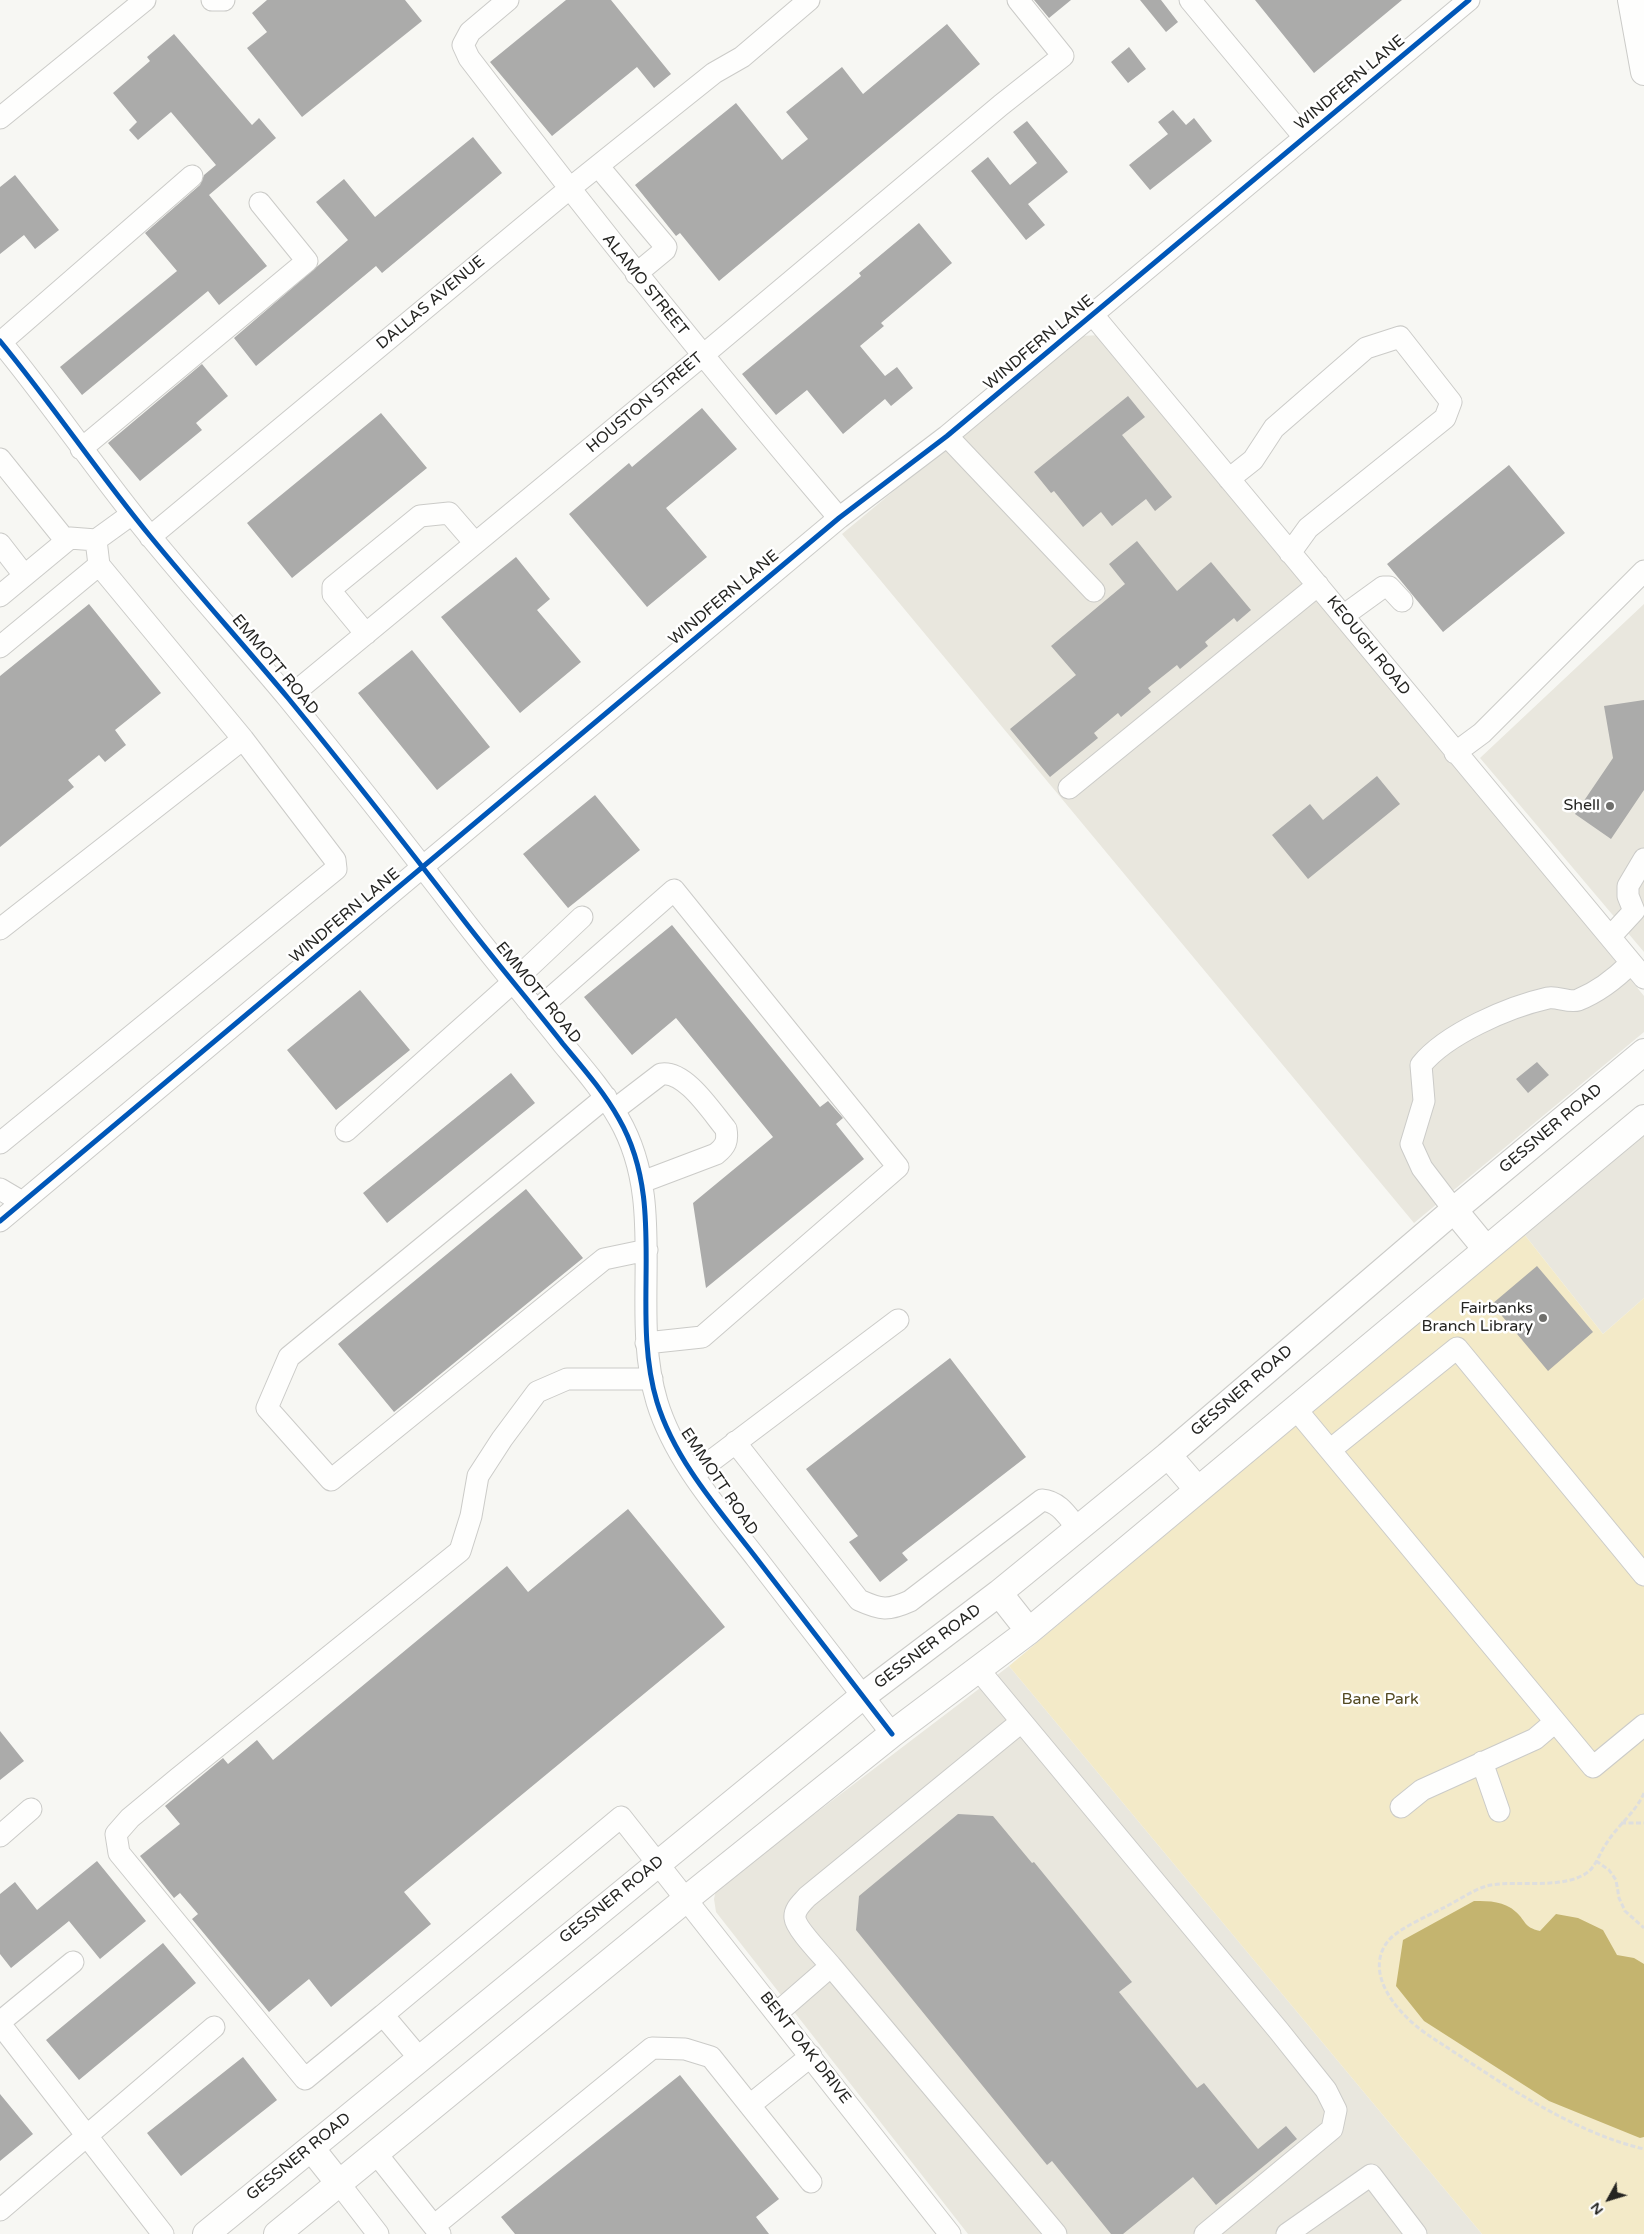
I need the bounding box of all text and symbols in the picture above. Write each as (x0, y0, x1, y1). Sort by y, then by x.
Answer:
street label: WINDFERN LANE (1291, 31, 1409, 135)
street label: ALAMO STREET (598, 230, 692, 340)
street label: DALLAS AVENUE (373, 252, 489, 354)
street label: WINDFERN LANE (980, 291, 1098, 395)
street label: HOUSTON STREET (583, 349, 707, 457)
street label: WINDFERN LANE (665, 546, 783, 650)
street label: KEOUGH ROAD (1322, 592, 1414, 700)
street label: EMMOTT ROAD (227, 611, 323, 719)
place label: Shell (1564, 796, 1600, 816)
marker: Shell (1604, 800, 1616, 812)
street label: WINDFERN LANE (286, 864, 404, 968)
street label: EMMOTT ROAD (491, 938, 585, 1048)
street label: GESSNER ROAD (1496, 1080, 1606, 1178)
place label: Fairbanks Branch Library (1422, 1299, 1533, 1337)
marker: Fairbanks Branch Library (1537, 1312, 1549, 1324)
street label: GESSNER ROAD (1187, 1342, 1297, 1440)
street label: EMMOTT ROAD (676, 1425, 762, 1539)
street label: GESSNER ROAD (871, 1601, 985, 1693)
park label: Bane Park (1341, 1690, 1419, 1710)
street label: GESSNER ROAD (556, 1852, 668, 1948)
street label: BENT OAK DRIVE (755, 1988, 855, 2108)
street label: GESSNER ROAD (243, 2109, 355, 2205)
north arrow (1584, 2174, 1634, 2224)
text: N (1587, 2199, 1607, 2218)

